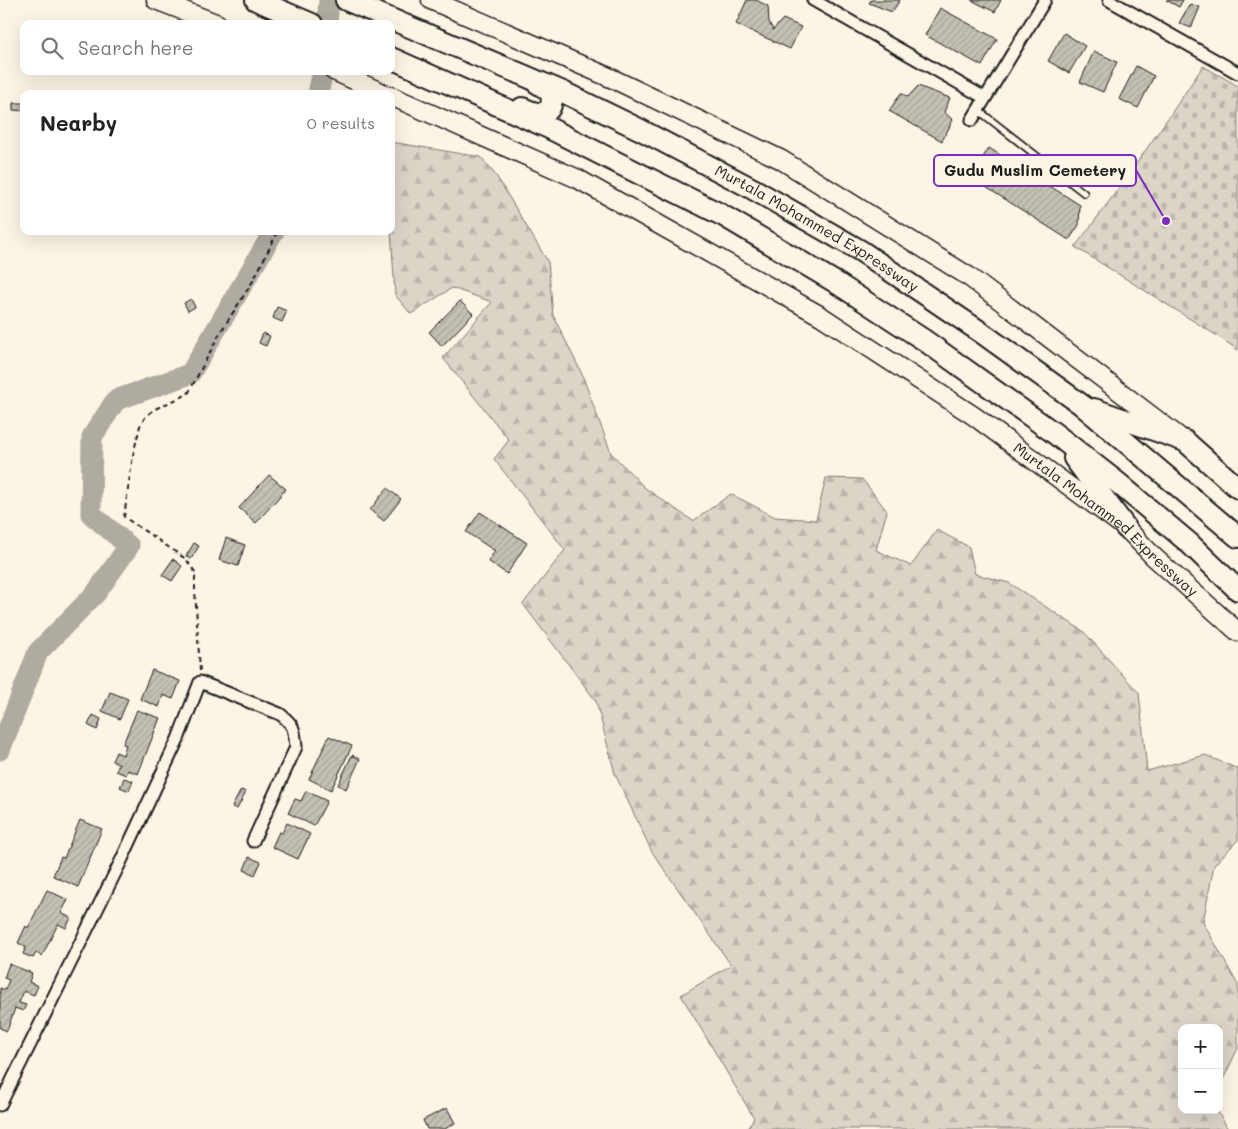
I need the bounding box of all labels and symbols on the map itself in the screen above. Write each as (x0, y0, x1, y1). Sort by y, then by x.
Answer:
callout: Gudu Muslim Cemetery (934, 155, 1136, 186)
text: Gudu Muslim Cemetery (944, 159, 1126, 180)
street label: Murtala Mohammed Expressway (712, 160, 923, 296)
street label: Murtala Mohammed Expressway (1010, 437, 1203, 601)

